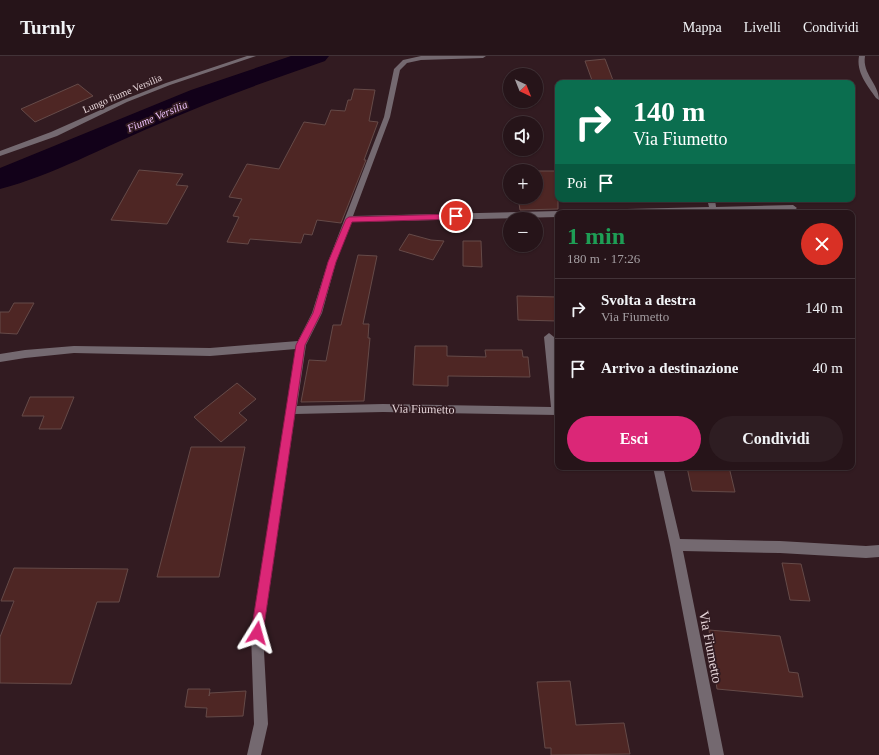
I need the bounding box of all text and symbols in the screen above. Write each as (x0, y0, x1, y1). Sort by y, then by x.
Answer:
text: Turnly (20, 17, 75, 38)
text: Mappa (683, 20, 722, 35)
text: Livelli (744, 20, 781, 35)
text: Condividi (803, 20, 859, 35)
north arrow (503, 68, 543, 108)
map controls (503, 68, 543, 252)
street label: Lungo fiume Versilia (81, 72, 164, 115)
icon: right (567, 96, 619, 148)
text: 140 m (633, 96, 705, 127)
water label: Fiume Versilia (124, 98, 189, 135)
button: sound (503, 116, 543, 156)
text: Via Fiumetto (633, 129, 727, 149)
button: + (503, 164, 543, 204)
icon: arrive (595, 172, 617, 194)
text: Poi (567, 175, 587, 191)
pin (439, 199, 473, 233)
icon: arrive (445, 205, 467, 227)
button: − (503, 212, 543, 252)
text: 1 min (567, 223, 625, 249)
button: close (801, 223, 843, 265)
text: 180 m · 17:26 (567, 251, 640, 266)
text: Svolta a destra (601, 292, 696, 308)
icon: right (567, 298, 589, 320)
text: 140 m (805, 300, 843, 316)
text: Via Fiumetto (601, 309, 669, 324)
icon: arrive (567, 358, 589, 380)
text: Arrivo a destinazione (601, 360, 738, 376)
text: 40 m (813, 360, 843, 376)
street label: Via Fiumetto (391, 401, 455, 417)
button: Esci (567, 416, 701, 462)
button: Condividi (709, 416, 843, 462)
street label: Via Fiumetto (696, 610, 725, 685)
position arrow (236, 612, 278, 654)

